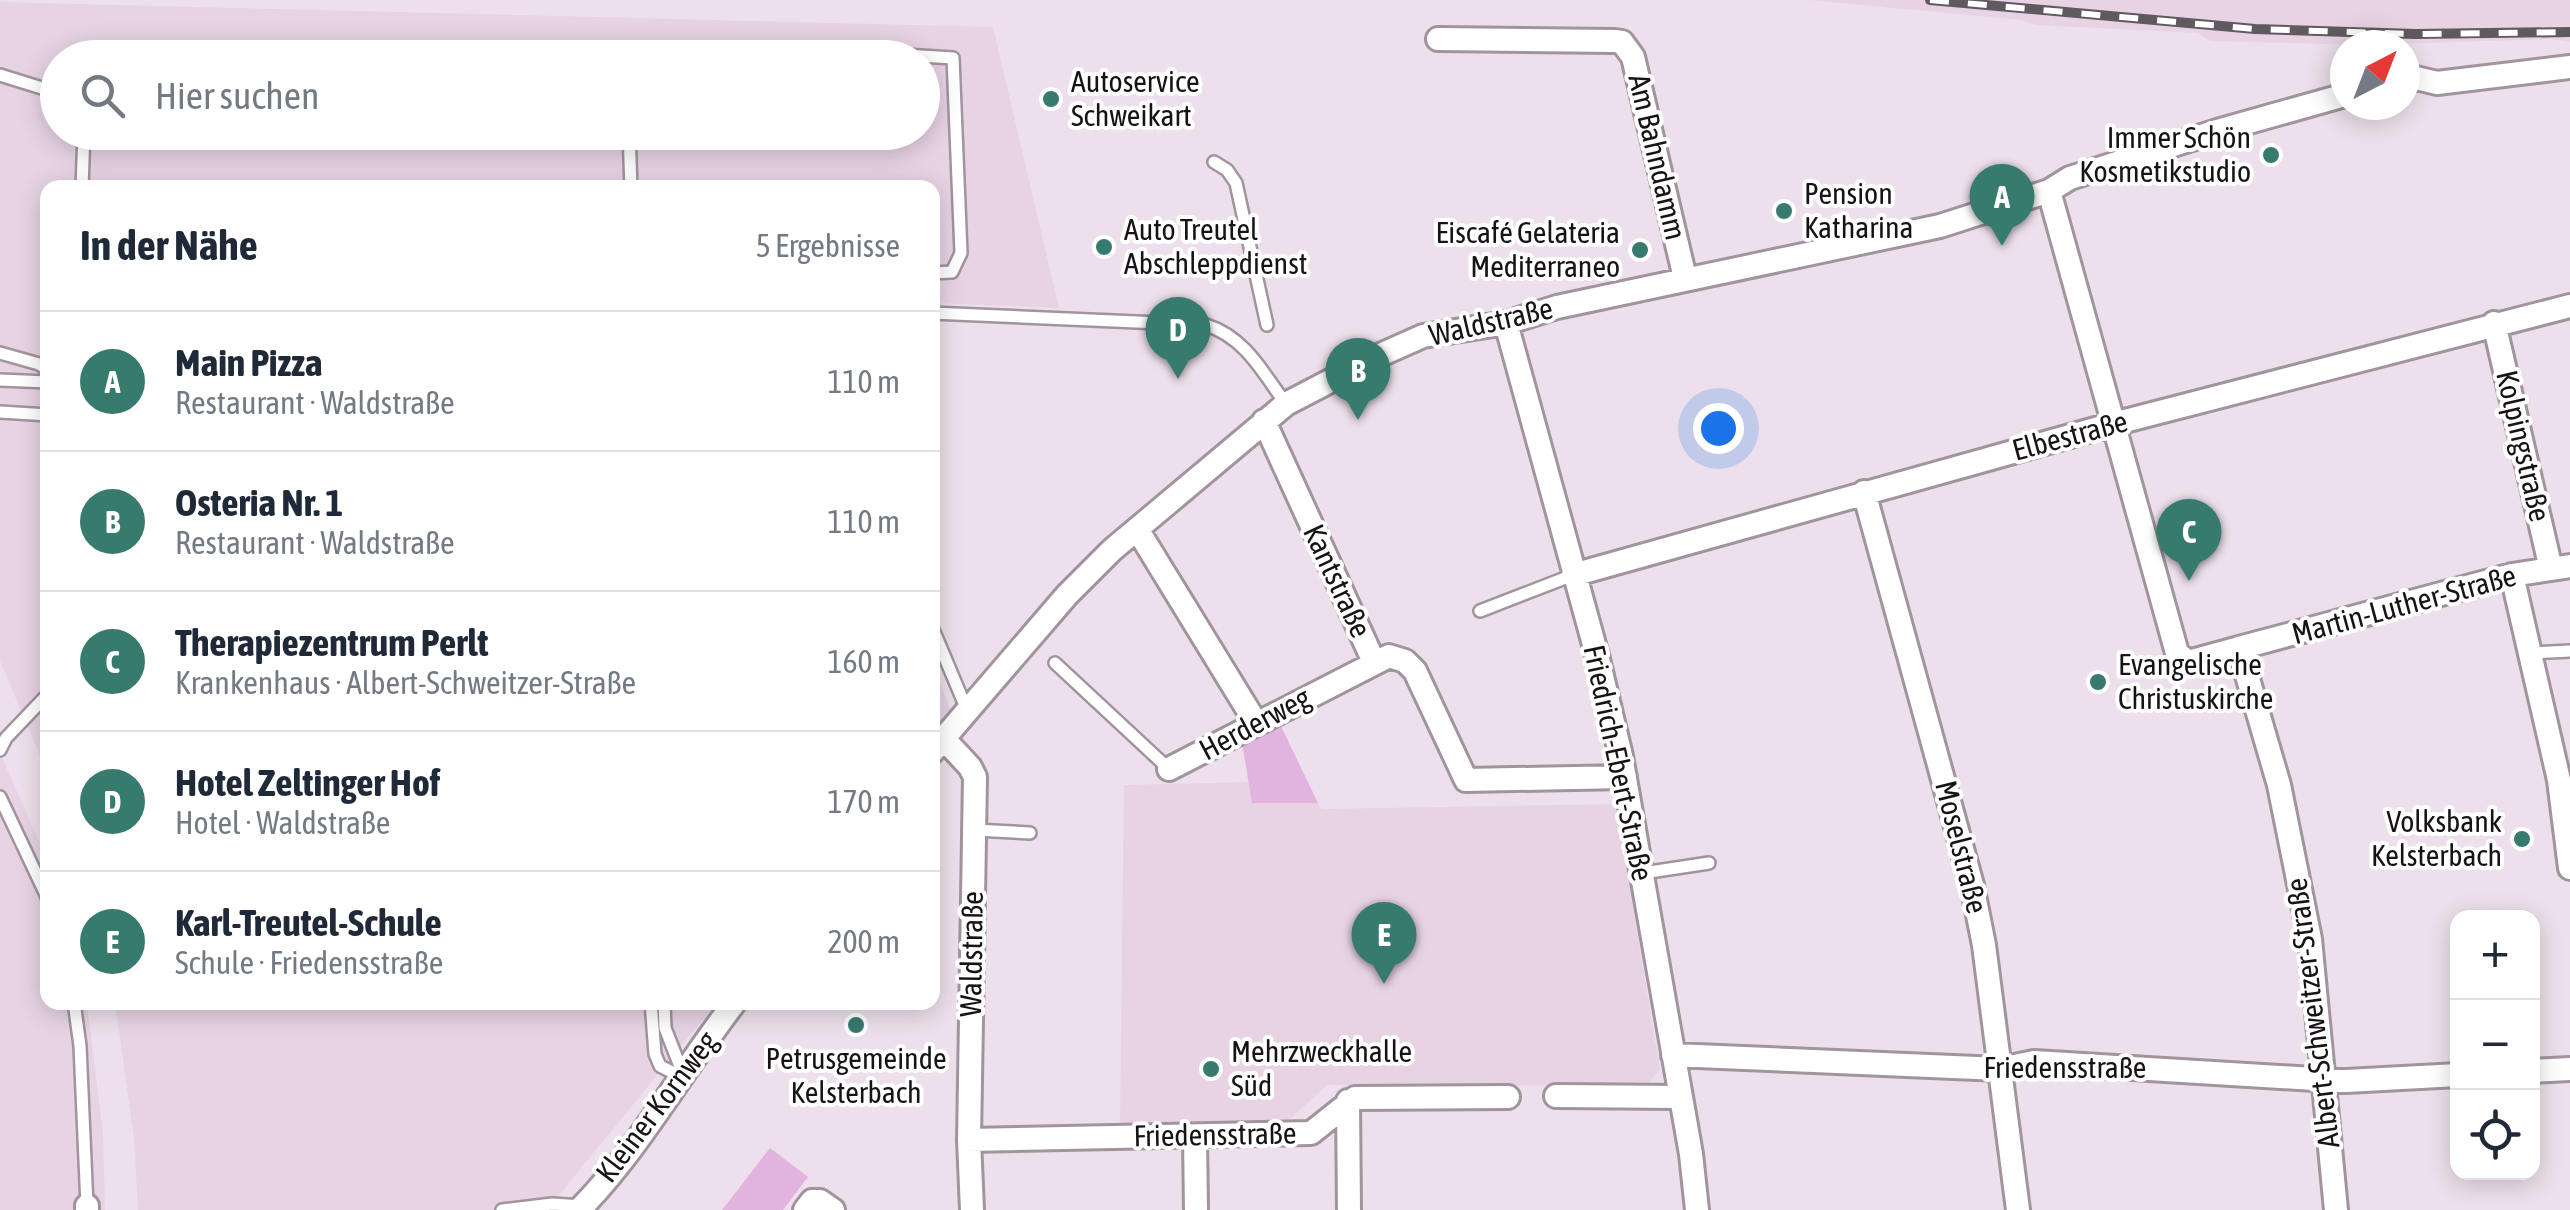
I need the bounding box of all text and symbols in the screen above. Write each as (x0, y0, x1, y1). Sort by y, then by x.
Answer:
north arrow (2330, 30, 2420, 120)
search box (40, 40, 940, 150)
place label: Autoservice Schweikart (1071, 64, 1200, 132)
icon: search (75, 68, 130, 123)
street label: Am Bahndamm (1622, 71, 1694, 243)
text: Hier suchen (155, 74, 319, 117)
marker: Autoservice Schweikart (1040, 88, 1062, 110)
place label: Immer Schön Kosmetikstudio (2079, 120, 2251, 188)
marker: Immer Schön Kosmetikstudio (2260, 144, 2282, 166)
pin: A (1970, 164, 2034, 246)
place label: Pension Katharina (1804, 176, 1913, 244)
marker: Pension Katharina (1773, 200, 1795, 222)
place label: Auto Treutel Abschleppdienst (1124, 212, 1307, 280)
place label: Eiscafé Gelateria Mediterraneo (1436, 215, 1620, 283)
text: In der Nähe (80, 221, 258, 269)
text: 5 Ergebnisse (756, 227, 900, 264)
marker: Auto Treutel Abschleppdienst (1093, 236, 1115, 258)
marker: Eiscafé Gelateria Mediterraneo (1629, 239, 1651, 261)
street label: Waldstraße (1426, 290, 1556, 352)
pin: D (1146, 296, 1210, 379)
pin: B (1326, 338, 1390, 420)
text: Main Pizza (175, 341, 323, 384)
text: A (105, 363, 120, 400)
text: 110 m (827, 363, 900, 400)
street label: Kolpingstraße (2490, 367, 2558, 525)
text: Restaurant · Waldstraße (175, 384, 455, 421)
your location (1693, 403, 1744, 454)
street label: Elbestraße (2008, 403, 2131, 467)
text: Osteria Nr. 1 (175, 481, 343, 524)
pin: C (2156, 498, 2222, 581)
text: B (105, 503, 120, 540)
text: 110 m (827, 503, 900, 540)
street label: Kantstraße (1297, 519, 1379, 642)
text: Restaurant · Waldstraße (175, 524, 455, 561)
street label: Martin-Luther-Straße (2288, 558, 2520, 650)
text: Therapiezentrum Perlt (175, 621, 489, 664)
street label: Friedrich-Ebert-Straße (1577, 642, 1661, 884)
text: C (105, 643, 120, 680)
text: 160 m (827, 643, 900, 680)
place label: Evangelische Christuskirche (2118, 647, 2273, 715)
text: Krankenhaus · Albert-Schweitzer-Straße (175, 664, 636, 701)
marker: Evangelische Christuskirche (2087, 671, 2109, 693)
street label: Herderweg (1193, 680, 1316, 766)
text: Hotel Zeltinger Hof (175, 761, 440, 804)
street label: Moselstraße (1929, 777, 1995, 917)
text: D (104, 783, 121, 820)
text: 170 m (827, 783, 900, 820)
text: Hotel · Waldstraße (175, 804, 390, 841)
place label: Volksbank Kelsterbach (2371, 804, 2502, 872)
marker: Volksbank Kelsterbach (2511, 828, 2533, 850)
street label: Albert-Schweitzer-Straße (2279, 876, 2345, 1150)
street label: Waldstraße (953, 891, 989, 1017)
text: Karl-Treutel-Schule (175, 901, 442, 944)
pin: E (1352, 902, 1416, 984)
map controls (2450, 910, 2540, 1180)
button: + (2450, 910, 2540, 1000)
text: E (106, 923, 119, 960)
text: 200 m (827, 923, 900, 960)
text: Schule · Friedensstraße (175, 944, 443, 981)
button: − (2450, 1000, 2540, 1090)
marker: Petrusgemeinde Kelsterbach (845, 1014, 867, 1036)
street label: Kleiner Kornweg (589, 1024, 724, 1188)
place label: Mehrzweckhalle Süd (1231, 1034, 1412, 1102)
place label: Petrusgemeinde Kelsterbach (765, 1041, 947, 1109)
street label: Friedensstraße (1984, 1050, 2146, 1084)
marker: Mehrzweckhalle Süd (1200, 1058, 1222, 1080)
button: locate (2450, 1090, 2540, 1180)
street label: Friedensstraße (1133, 1116, 1297, 1152)

